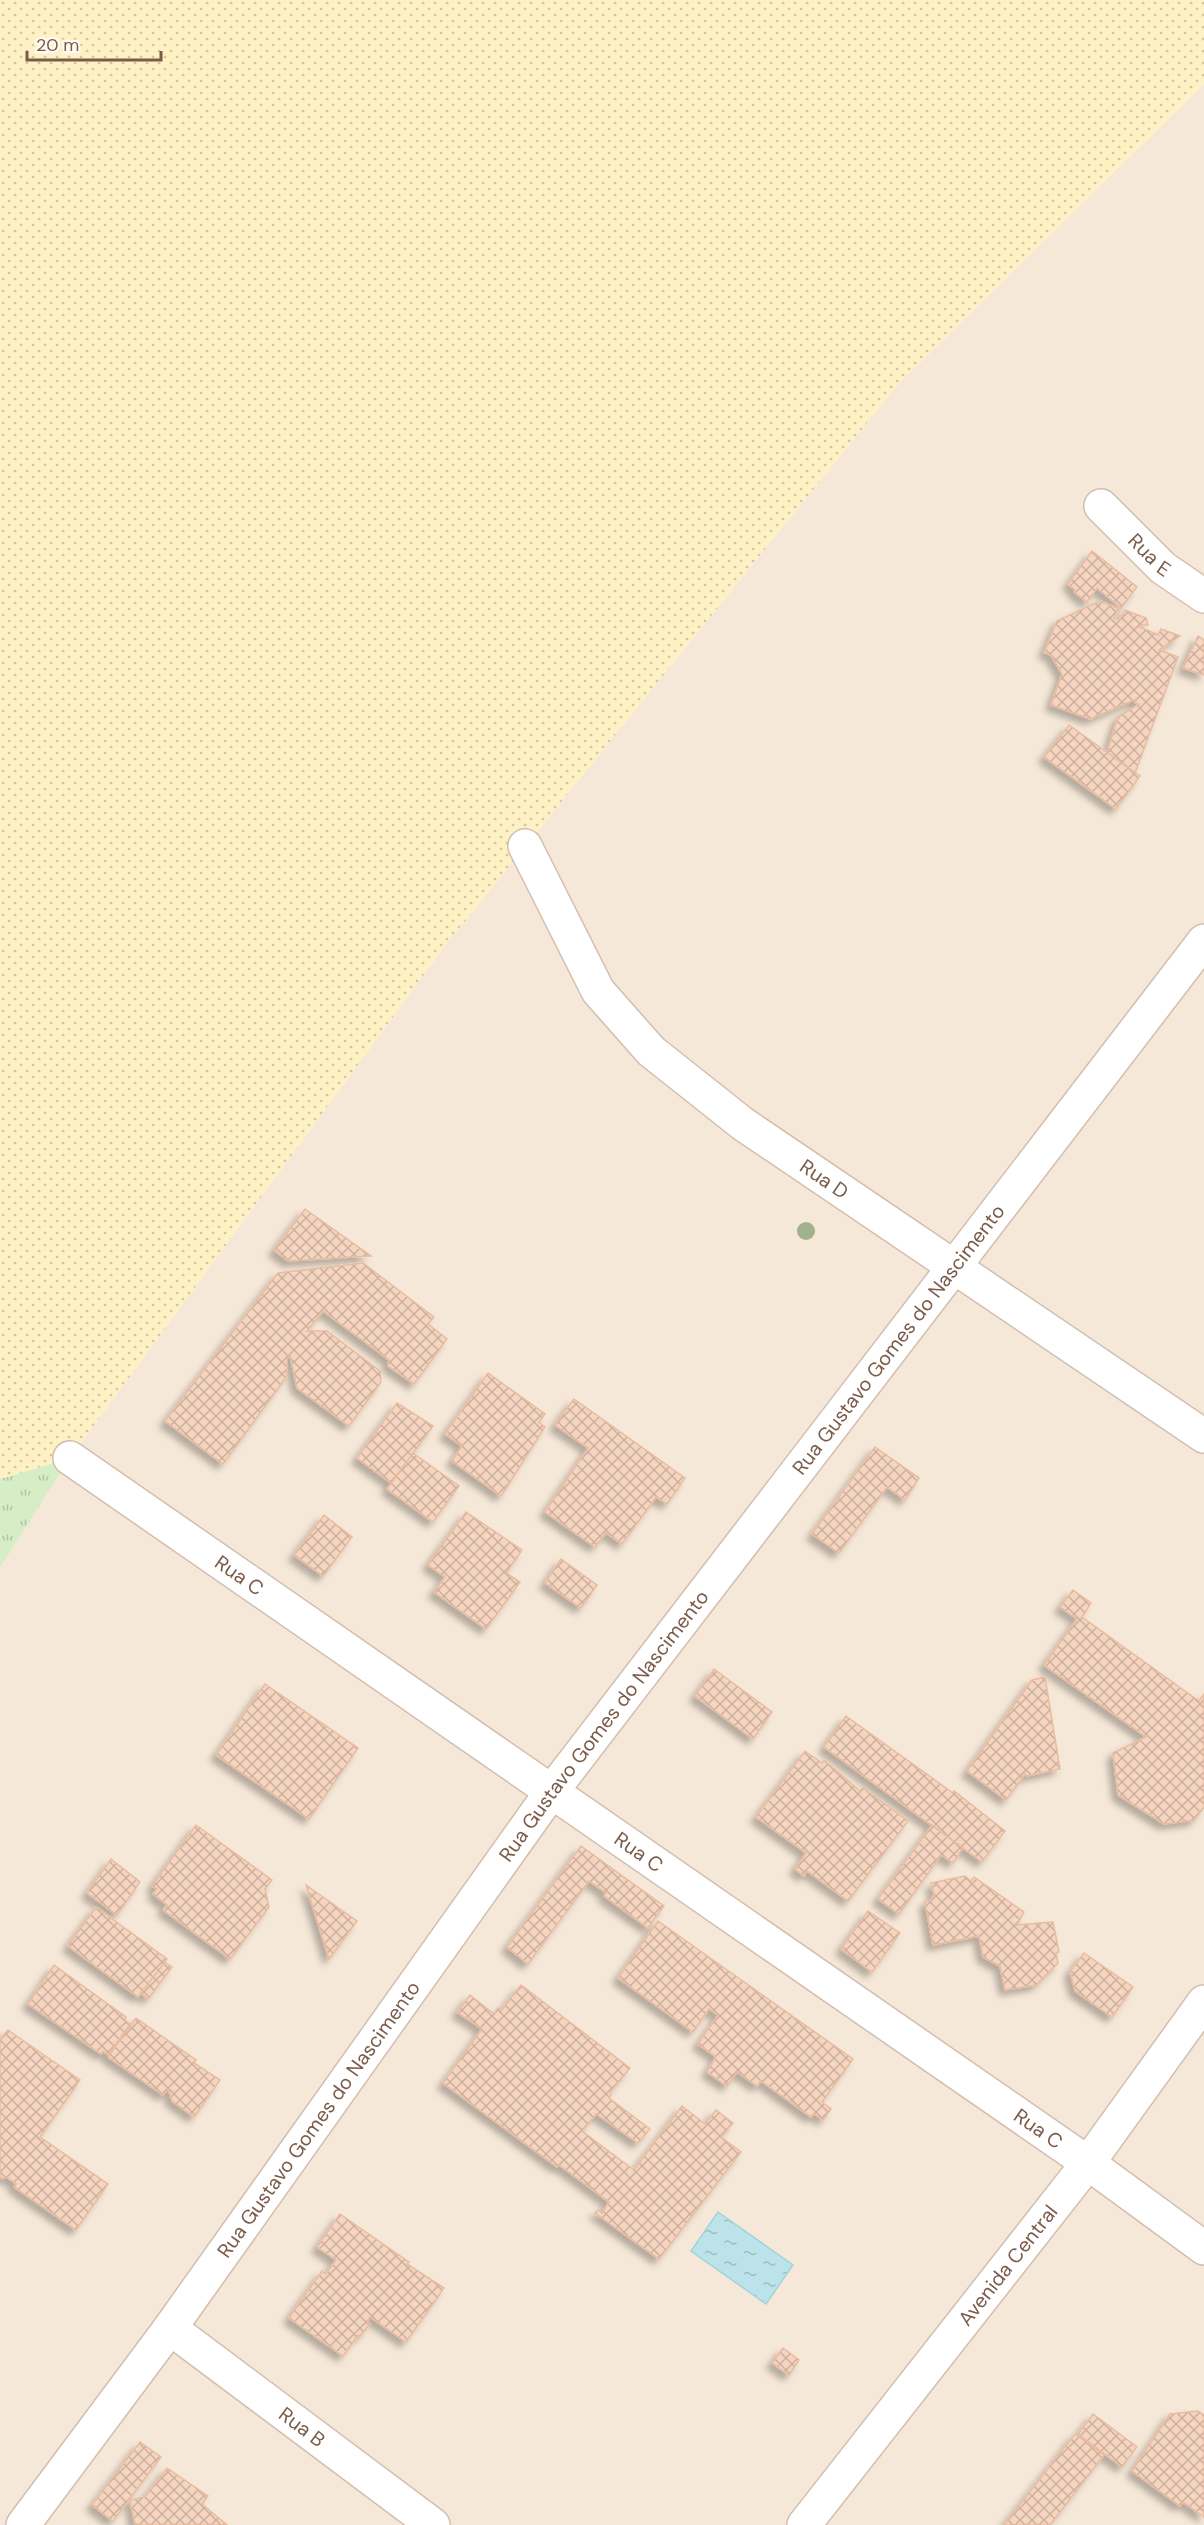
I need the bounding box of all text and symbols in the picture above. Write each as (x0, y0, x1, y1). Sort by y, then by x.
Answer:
scale bar (27, 24, 160, 62)
text: 20 m (36, 33, 79, 57)
street label: Rua E (1123, 528, 1176, 583)
street label: Rua D (795, 1153, 854, 1205)
street label: Rua Gustavo Gomes do Nascimento (786, 1199, 1010, 1480)
street label: Rua C (210, 1549, 269, 1601)
street label: Rua Gustavo Gomes do Nascimento (493, 1585, 715, 1867)
street label: Rua C (609, 1826, 668, 1878)
street label: Rua Gustavo Gomes do Nascimento (211, 1976, 426, 2263)
street label: Rua C (1009, 2103, 1068, 2155)
street label: Avenida Central (952, 2200, 1063, 2331)
street label: Rua B (274, 2401, 331, 2453)

